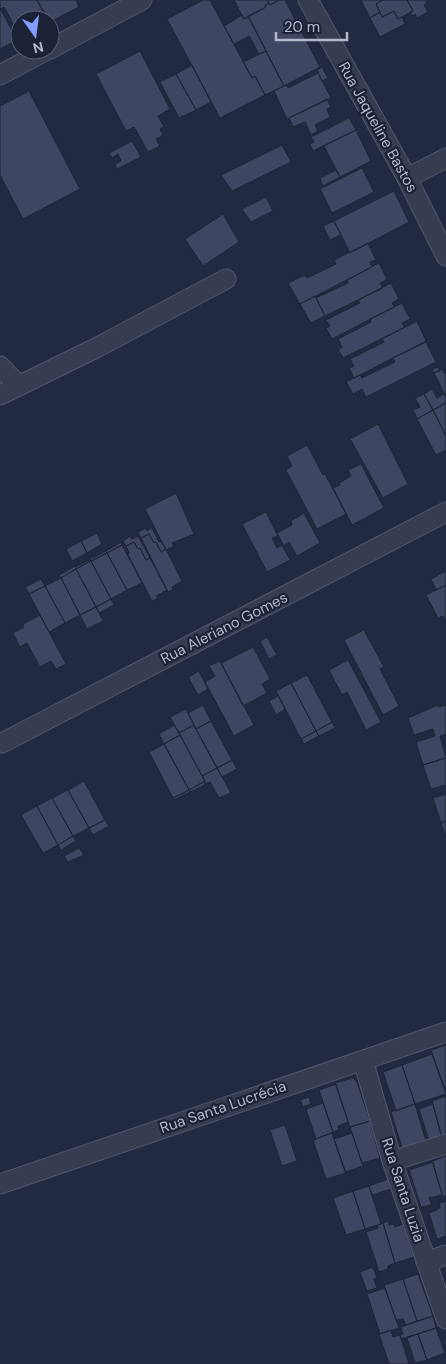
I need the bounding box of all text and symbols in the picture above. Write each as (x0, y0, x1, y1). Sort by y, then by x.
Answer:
north arrow (10, 10, 60, 60)
scale bar (276, 10, 347, 42)
text: 20 m (284, 17, 320, 37)
text: N (31, 38, 45, 58)
street label: Rua Jaqueline Bastos (334, 58, 422, 196)
street label: Rua Aleriano Gomes (157, 587, 291, 669)
street label: Rua Santa Lucrécia (157, 1076, 289, 1138)
street label: Rua Santa Luzia (377, 1135, 429, 1245)

